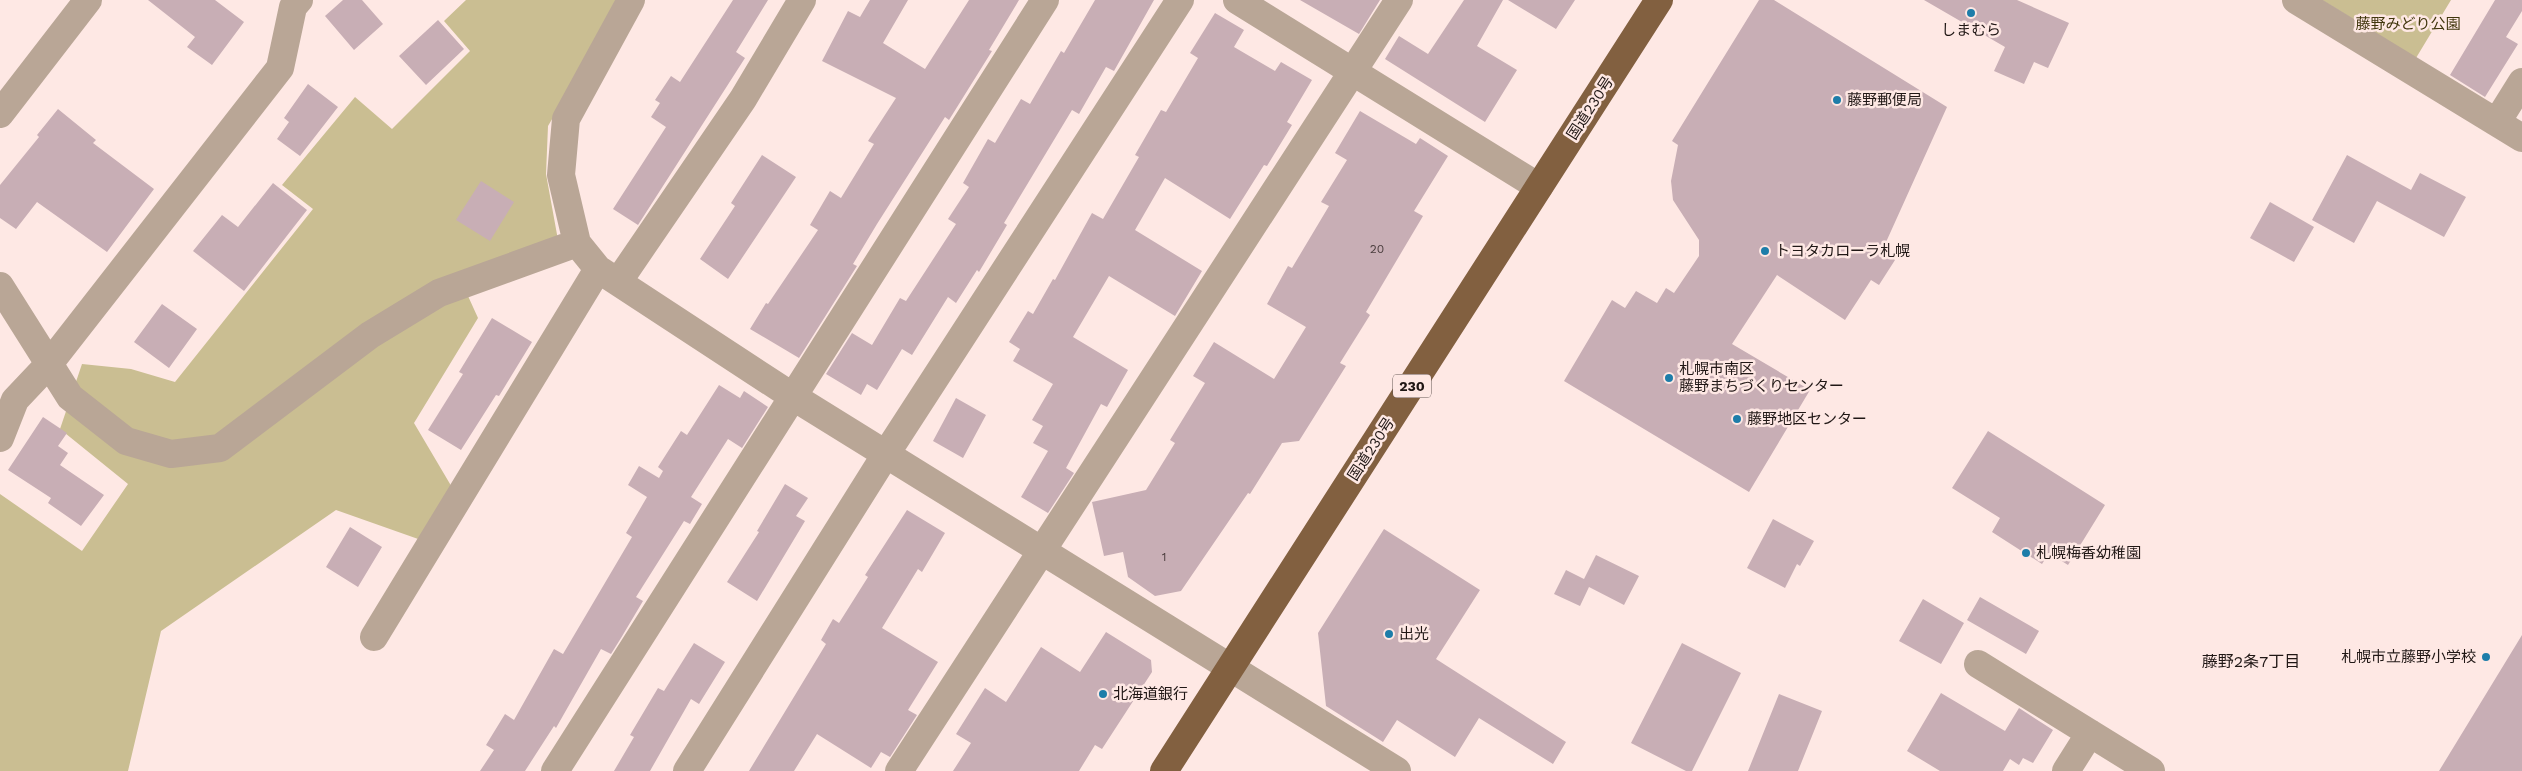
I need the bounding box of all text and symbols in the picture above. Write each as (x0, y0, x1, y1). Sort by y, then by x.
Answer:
marker: しまむら (1965, 7, 1977, 19)
park label: 藤野みどり公園 (2355, 15, 2461, 33)
place label: しまむら (1941, 21, 2001, 39)
street label: 国道230号 (1563, 73, 1617, 143)
place label: 藤野郵便局 (1847, 91, 1922, 109)
marker: 藤野郵便局 (1831, 94, 1843, 106)
house number: 20 (1370, 242, 1384, 256)
place label: トヨタカローラ札幌 (1775, 242, 1910, 260)
marker: トヨタカローラ札幌 (1759, 245, 1771, 257)
place label: 札幌市南区 藤野まちづくりセンター (1679, 360, 1844, 395)
marker: 札幌市南区 藤野まちづくりセンター (1663, 372, 1675, 384)
road number: 230 (1393, 374, 1431, 398)
place label: 藤野地区センター (1747, 410, 1867, 428)
marker: 藤野地区センター (1731, 413, 1743, 425)
street label: 国道230号 (1344, 414, 1398, 484)
place label: 札幌梅香幼稚園 (2036, 544, 2141, 562)
marker: 札幌梅香幼稚園 (2020, 547, 2032, 559)
house number: 1 (1162, 550, 1166, 564)
place label: 出光 (1399, 625, 1429, 643)
marker: 出光 (1383, 628, 1395, 640)
place label: 札幌市立藤野小学校 (2341, 648, 2476, 666)
marker: 札幌市立藤野小学校 (2480, 651, 2492, 663)
district label: 藤野2条7丁目 (2202, 652, 2300, 671)
place label: 北海道銀行 (1113, 685, 1188, 703)
marker: 北海道銀行 (1097, 688, 1109, 700)

